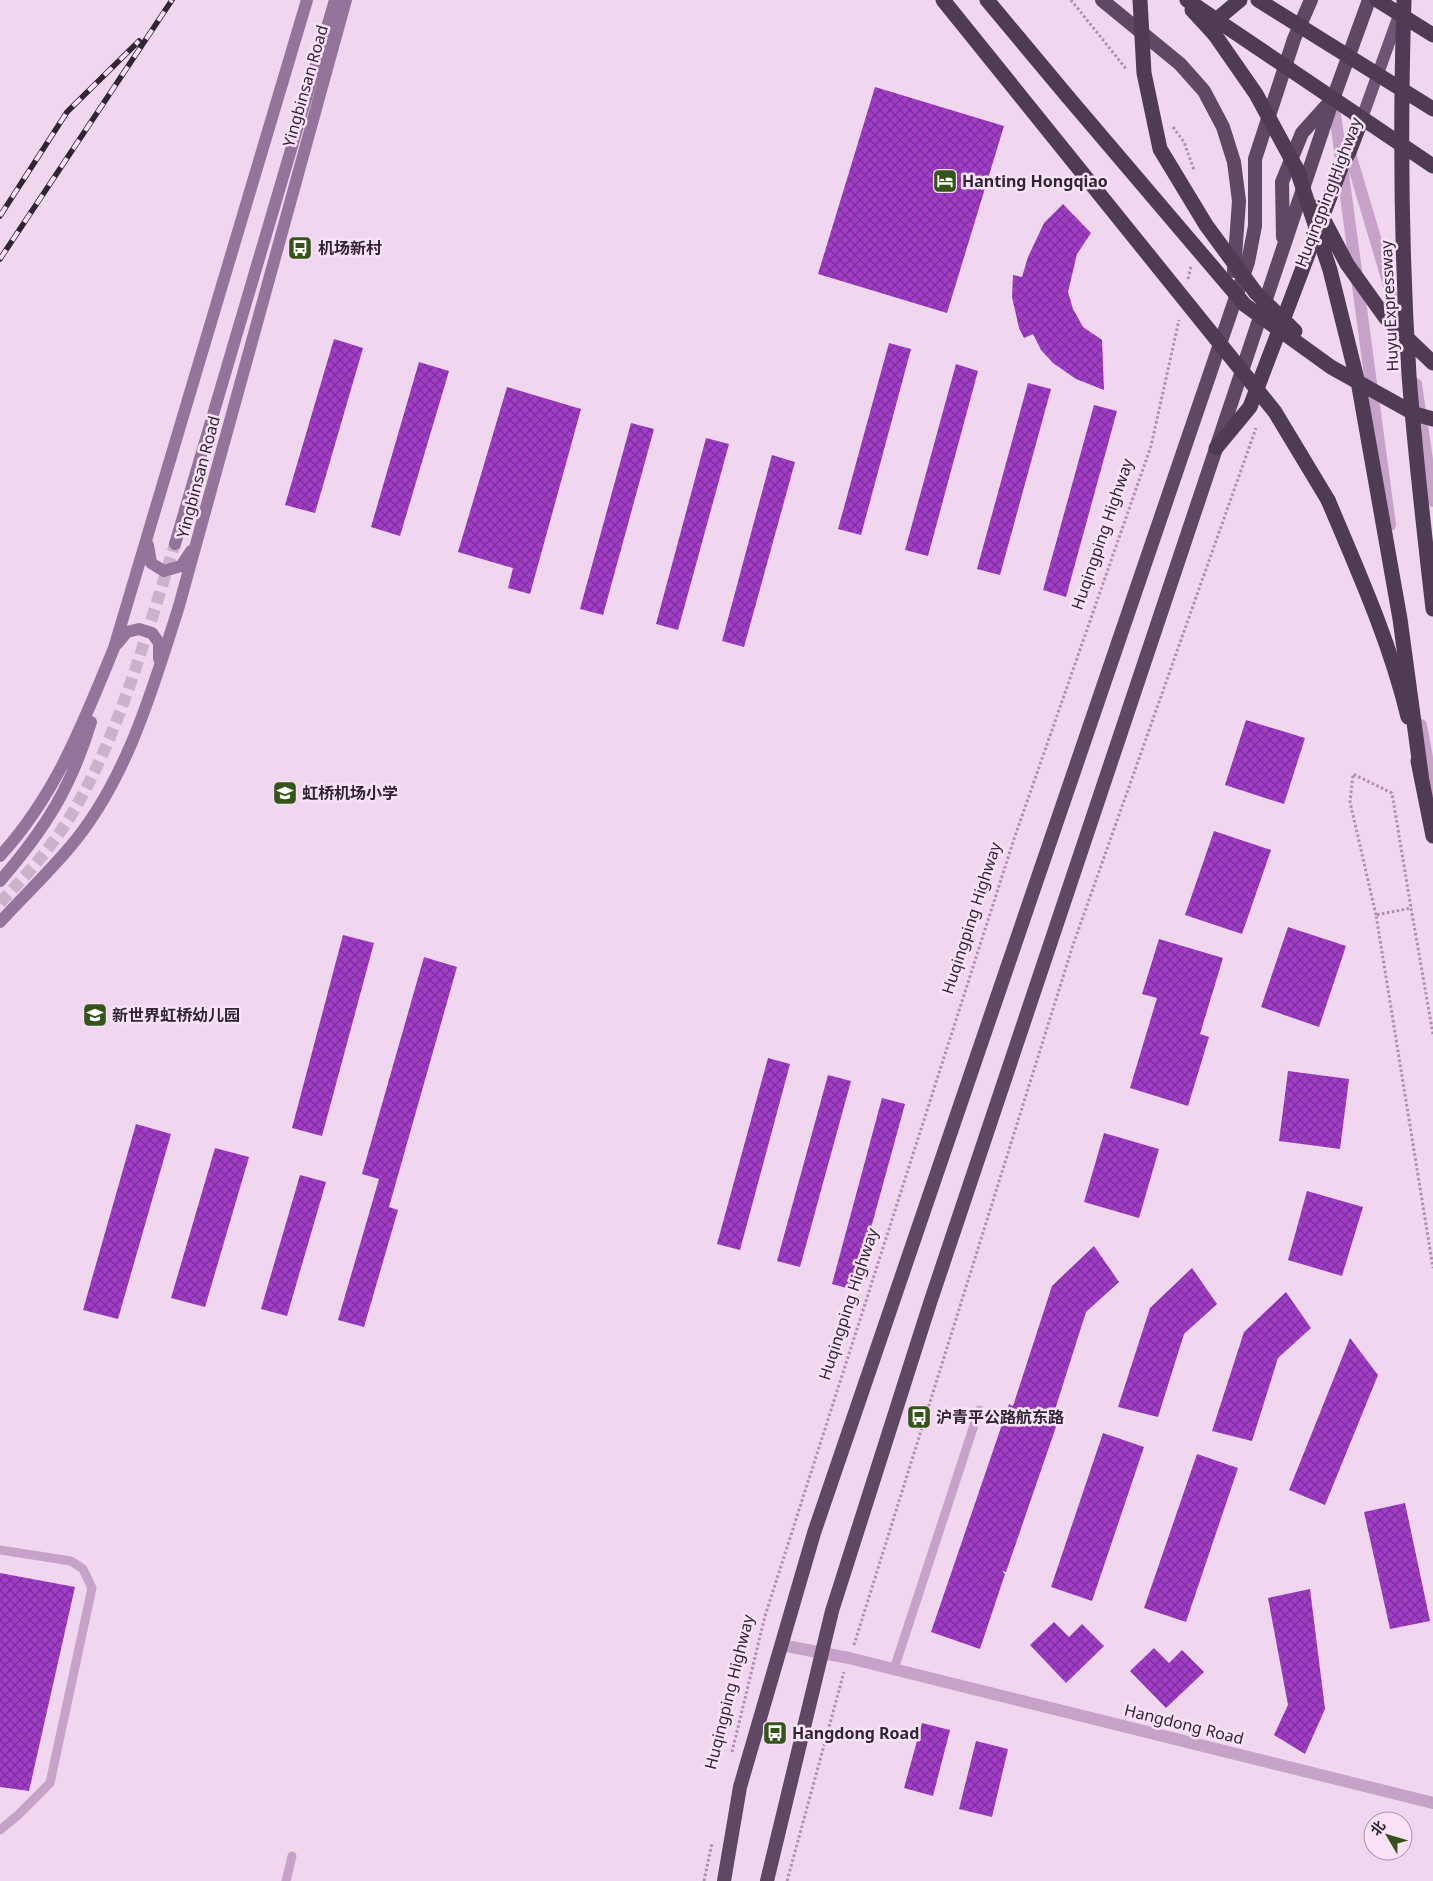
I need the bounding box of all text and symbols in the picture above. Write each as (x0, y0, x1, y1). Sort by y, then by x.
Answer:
street label: Yingbinsan Road (277, 22, 333, 150)
street label: Huqingping Highway (1289, 113, 1367, 270)
hotel icon: Hanting Hongqiao (932, 168, 958, 194)
place label: Hanting Hongqiao (962, 170, 1108, 192)
bus stop icon: 机场新村 (287, 235, 313, 261)
place label: 机场新村 (318, 237, 382, 259)
street label: Huyu Expressway (1375, 239, 1403, 372)
street label: Yingbinsan Road (171, 413, 225, 541)
street label: Huqingping Highway (1066, 455, 1139, 613)
school or university icon: 虹桥机场小学 (272, 780, 298, 806)
place label: 虹桥机场小学 (302, 782, 398, 804)
street label: Huqingping Highway (936, 838, 1006, 997)
school or university icon: 新世界虹桥幼儿园 (82, 1002, 108, 1028)
place label: 新世界虹桥幼儿园 (112, 1004, 240, 1026)
street label: Huqingping Highway (813, 1224, 883, 1383)
bus stop icon: 沪青平公路航东路 (906, 1404, 932, 1430)
place label: 沪青平公路航东路 (936, 1406, 1064, 1428)
street label: Huqingping Highway (699, 1612, 759, 1772)
street label: Hangdong Road (1122, 1699, 1246, 1749)
bus stop icon: Hangdong Road (762, 1720, 788, 1746)
place label: Hangdong Road (792, 1722, 919, 1744)
north arrow (1363, 1811, 1413, 1861)
text: 北 (1366, 1816, 1389, 1839)

